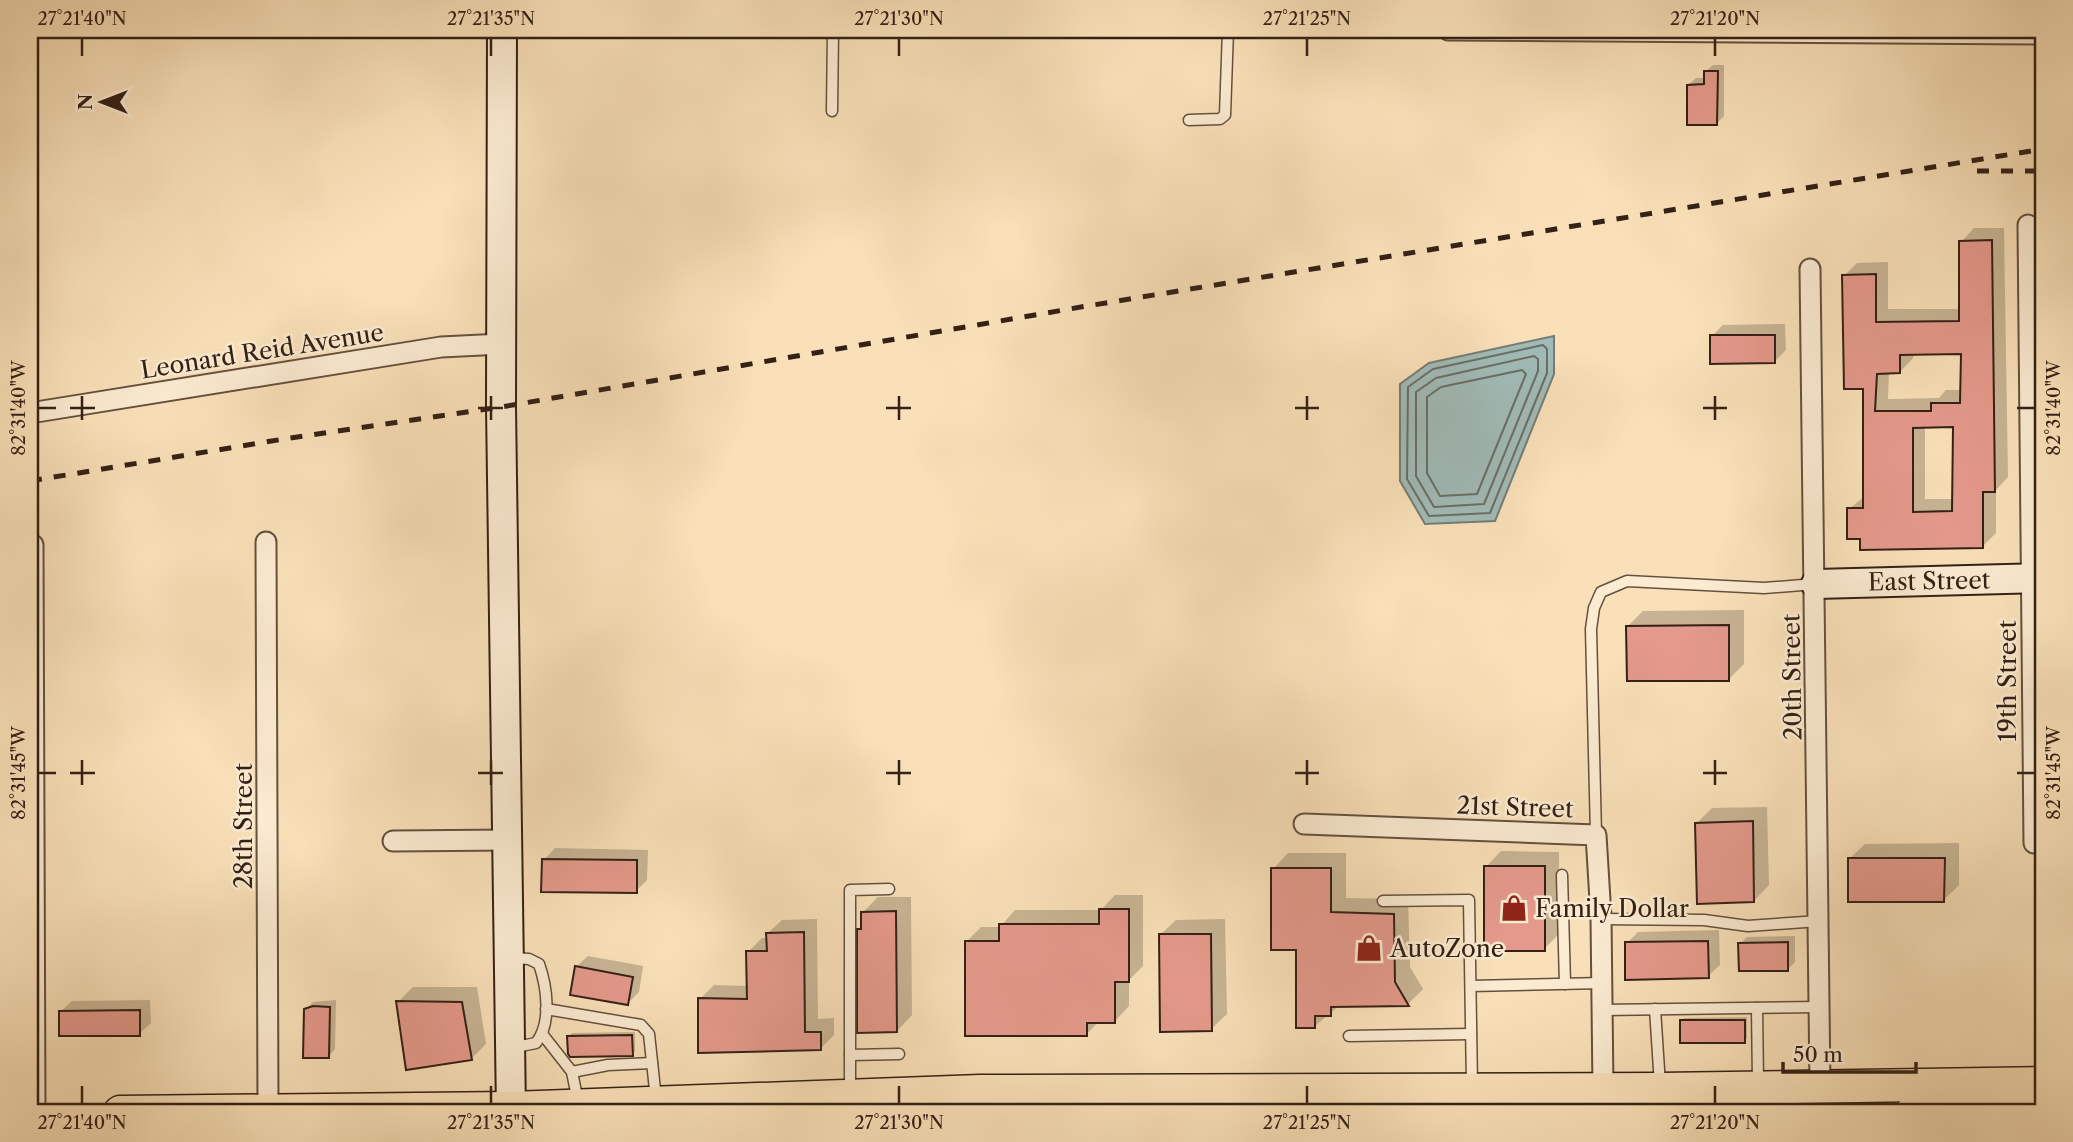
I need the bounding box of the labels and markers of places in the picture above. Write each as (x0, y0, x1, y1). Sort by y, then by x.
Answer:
shop icon: Family Dollar (1499, 893, 1529, 923)
place label: Family Dollar (1535, 894, 1689, 923)
shop icon: AutoZone (1354, 933, 1384, 963)
place label: AutoZone (1389, 934, 1504, 963)

